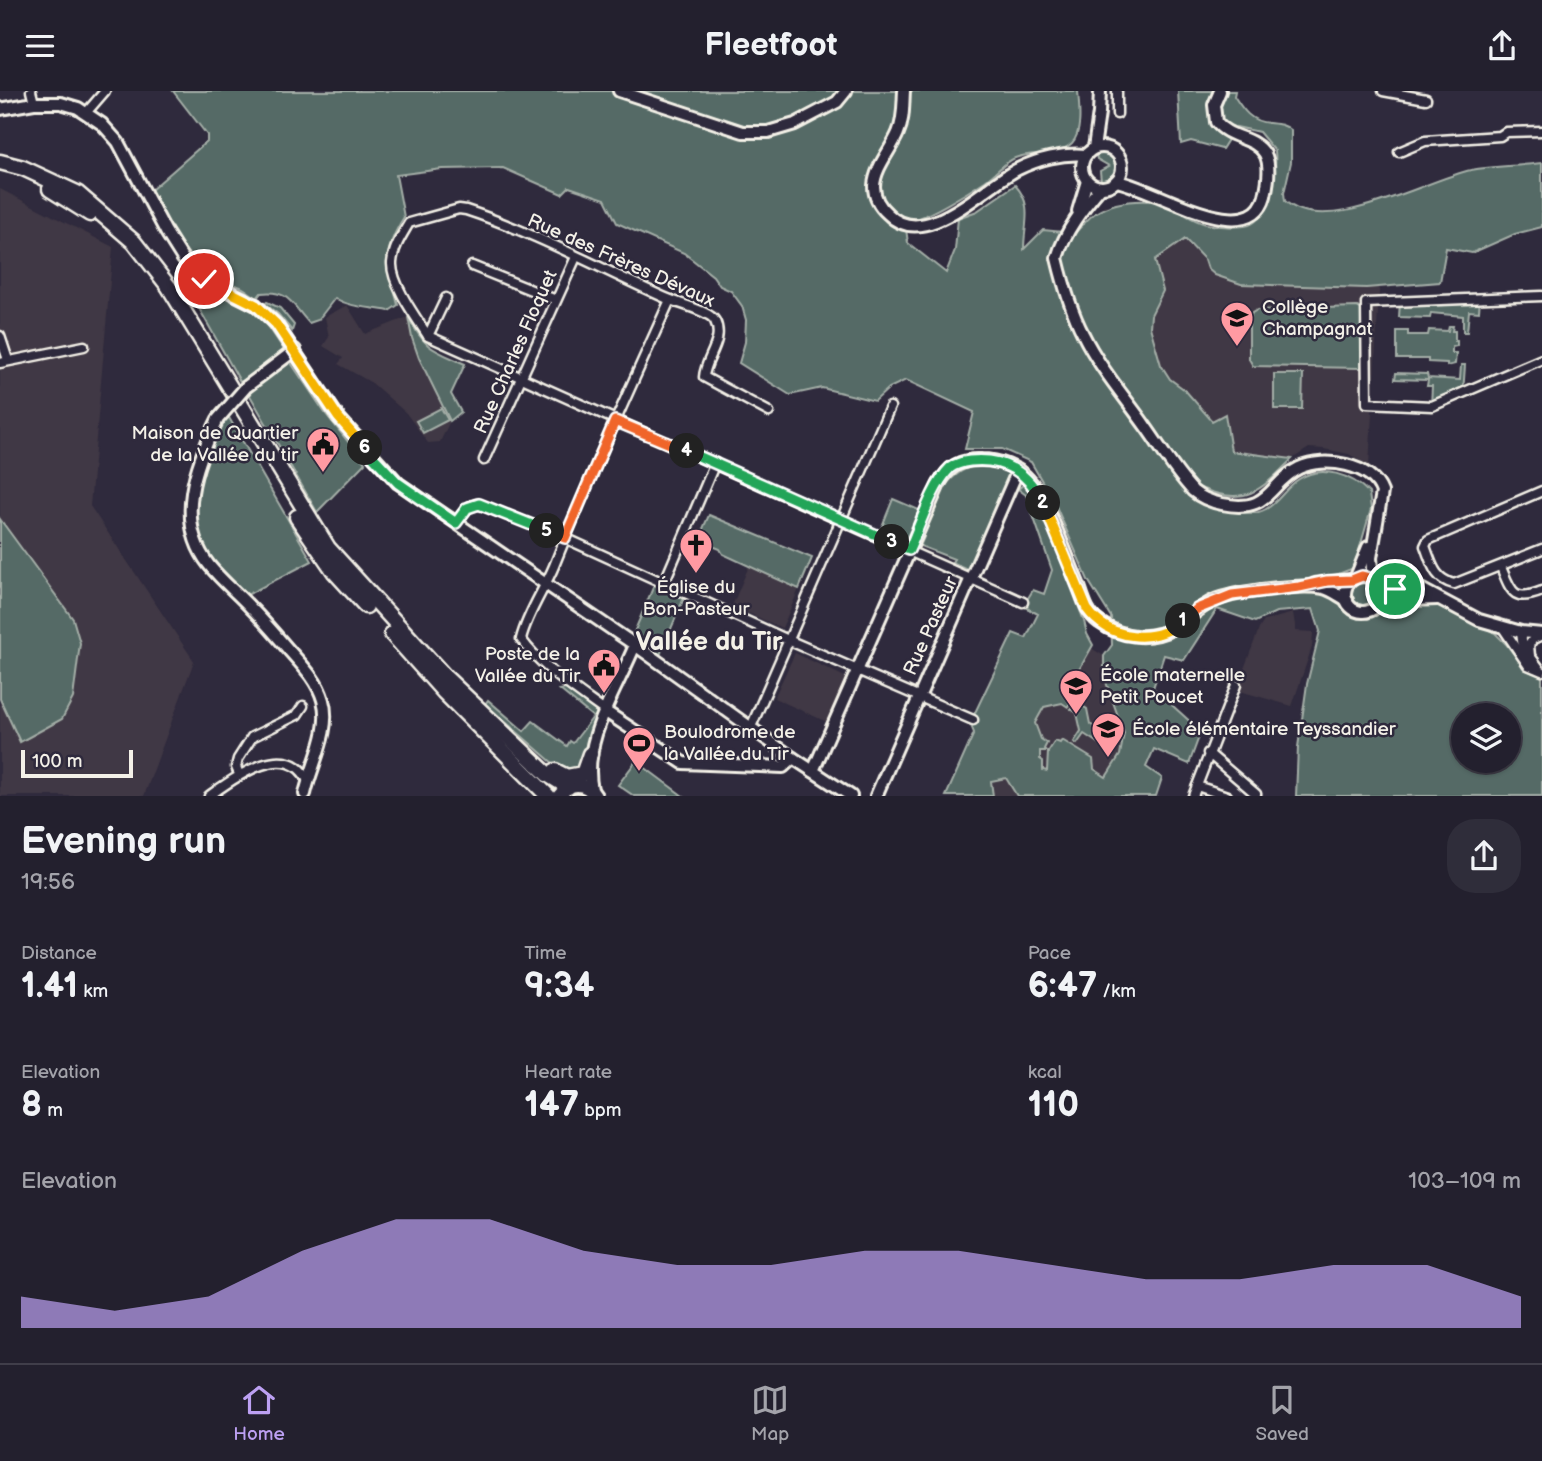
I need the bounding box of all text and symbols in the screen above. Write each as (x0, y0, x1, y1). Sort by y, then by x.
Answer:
text: Fleetfoot (704, 26, 838, 65)
icon: menu (21, 27, 59, 65)
icon: share (1483, 27, 1521, 65)
street label: Rue des Frères Dévaux (524, 209, 718, 313)
pin (174, 249, 234, 309)
icon: check (185, 260, 223, 298)
street label: Rue Charles Floquet (469, 266, 563, 438)
place label: Collège Champagnat (1262, 296, 1373, 341)
school or university icon: Collège Champagnat (1218, 299, 1256, 348)
place label: Maison de Quartier de la Vallée du tir (131, 422, 299, 467)
public building icon: Maison de Quartier de la Vallée du tir (304, 425, 342, 474)
pin: 6 (348, 431, 382, 465)
pin: 4 (670, 433, 704, 469)
text: 6 (359, 436, 370, 459)
text: 4 (681, 439, 692, 462)
pin: 2 (1026, 485, 1060, 521)
text: 2 (1037, 491, 1048, 514)
pin: 5 (530, 513, 564, 549)
text: 5 (541, 519, 552, 542)
pin: 3 (874, 525, 910, 559)
church icon: Église du Bon-Pasteur (677, 526, 715, 575)
text: 3 (886, 530, 897, 553)
pin (1365, 559, 1425, 619)
icon: arrive (1376, 570, 1414, 608)
street label: Rue Pasteur (899, 572, 963, 679)
place label: Église du Bon-Pasteur (643, 575, 751, 621)
pin: 1 (1166, 603, 1200, 639)
text: 1 (1179, 609, 1187, 632)
district label: Vallée du Tir (636, 627, 783, 658)
place label: Poste de la Vallée du Tir (475, 643, 581, 688)
public building icon: Poste de la Vallée du Tir (585, 646, 623, 695)
place label: École maternelle Petit Poucet (1100, 663, 1245, 709)
school or university icon: École maternelle Petit Poucet (1057, 667, 1095, 716)
map controls (1451, 703, 1521, 773)
button: layers (1451, 703, 1521, 773)
school or university icon: École élémentaire Teyssandier (1089, 710, 1127, 759)
place label: École élémentaire Teyssandier (1132, 717, 1397, 741)
place label: Boulodrome de la Vallée du Tir (664, 721, 796, 766)
sports icon: Boulodrome de la Vallée du Tir (620, 724, 658, 773)
scale bar (21, 747, 133, 779)
text: 100 m (32, 750, 83, 773)
text: Evening run (21, 819, 226, 864)
button: share (1447, 819, 1521, 893)
text: 19:56 (21, 868, 75, 896)
text: Distance (21, 942, 97, 965)
text: Time (524, 942, 566, 965)
text: Pace (1028, 942, 1071, 965)
text: 1.41 (21, 965, 78, 1008)
text: 9:34 (524, 965, 594, 1008)
text: 6:47 (1028, 965, 1097, 1008)
text: km (78, 980, 108, 1003)
text: /km (1097, 980, 1136, 1003)
text: Elevation (21, 1061, 100, 1084)
text: Heart rate (524, 1061, 612, 1084)
text: kcal (1028, 1061, 1062, 1084)
text: 8 (21, 1084, 42, 1127)
text: 147 (524, 1084, 579, 1127)
text: 110 (1028, 1084, 1079, 1127)
text: m (42, 1099, 63, 1122)
text: bpm (579, 1099, 622, 1122)
text: Elevation (21, 1167, 117, 1195)
text: 103–109 m (1408, 1167, 1521, 1195)
tab: Home (233, 1381, 285, 1446)
tab: Map (751, 1381, 789, 1446)
tab: Saved (1256, 1381, 1309, 1446)

